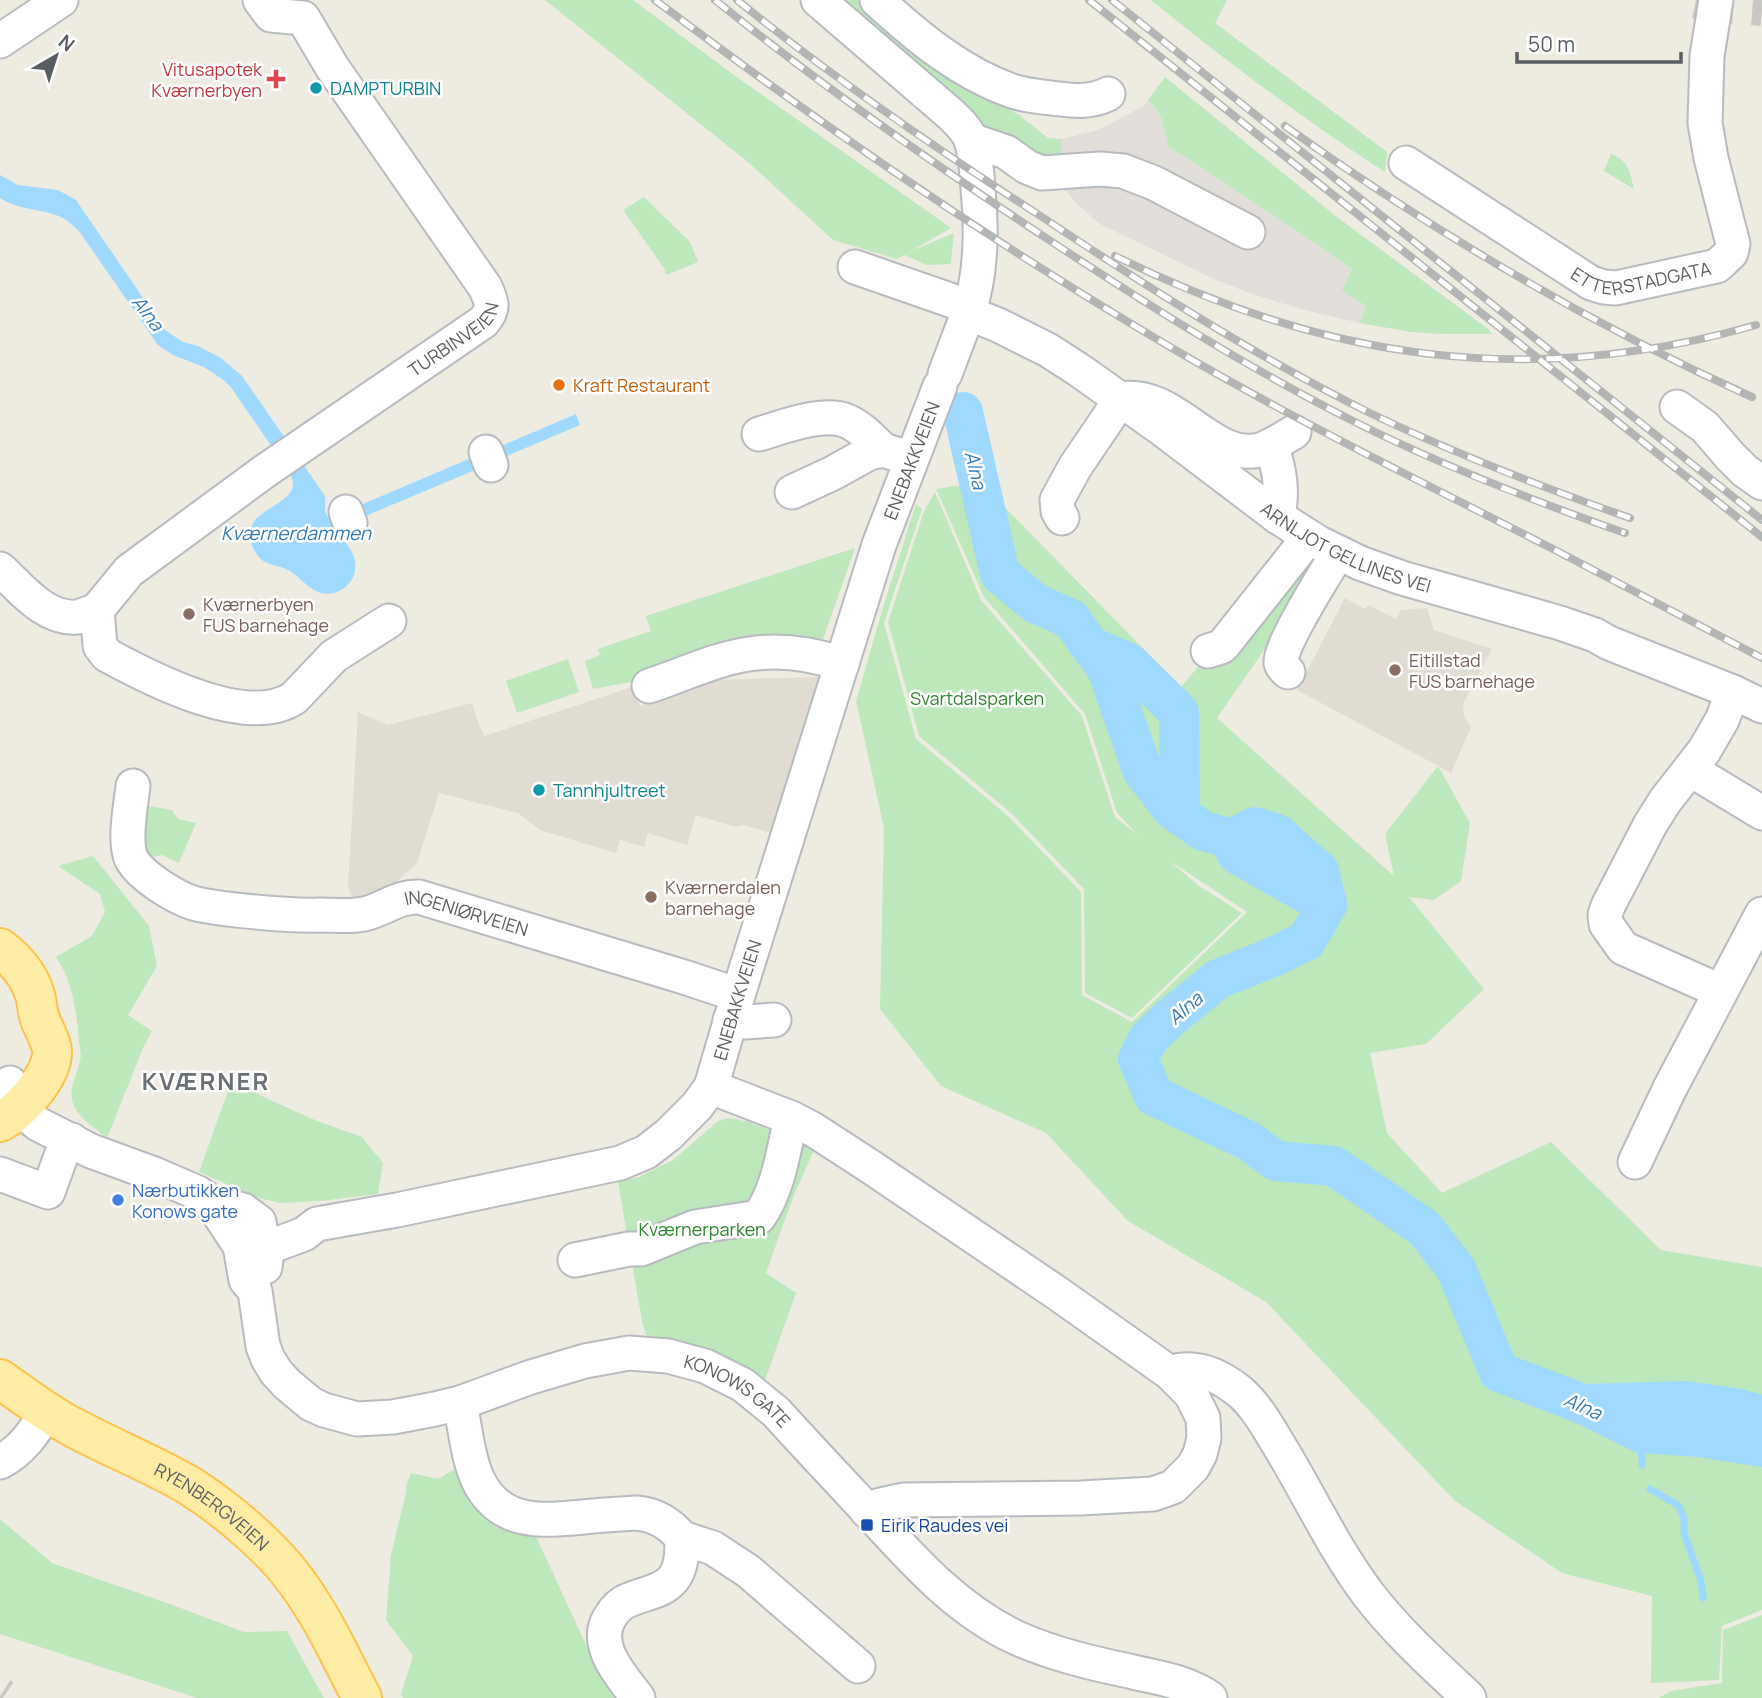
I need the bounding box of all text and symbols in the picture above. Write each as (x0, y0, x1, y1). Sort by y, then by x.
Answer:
north arrow (21, 21, 91, 91)
scale bar (1517, 21, 1682, 65)
text: N (53, 28, 80, 57)
text: 50 m (1528, 30, 1575, 58)
place label: Vitusapotek Kværnerbyen (151, 57, 263, 102)
marker: Vitusapotek Kværnerbyen (268, 71, 284, 87)
place label: DAMPTURBIN (330, 76, 441, 100)
marker: DAMPTURBIN (308, 80, 324, 96)
street label: ETTERSTADGATA (1566, 256, 1714, 301)
water label: Alna (126, 290, 171, 337)
street label: TURBINVEIEN (403, 300, 504, 382)
place label: Kraft Restaurant (573, 373, 710, 397)
marker: Kraft Restaurant (551, 377, 567, 393)
street label: ENEBAKKVEIEN (878, 398, 945, 523)
water label: Alna (959, 448, 993, 493)
street label: ARNLJOT GELLINES VEI (1256, 496, 1434, 598)
water label: Kværnerdammen (221, 520, 372, 546)
place label: Kværnerbyen FUS barnehage (203, 592, 329, 637)
marker: Kværnerbyen FUS barnehage (181, 606, 197, 622)
place label: Eitillstad FUS barnehage (1409, 648, 1535, 693)
marker: Eitillstad FUS barnehage (1387, 662, 1403, 678)
park label: Svartdalsparken (910, 686, 1044, 710)
place label: Tannhjultreet (553, 778, 666, 802)
marker: Tannhjultreet (531, 782, 547, 798)
place label: Kværnerdalen barnehage (665, 875, 781, 920)
street label: INGENIØRVEIEN (402, 885, 531, 941)
marker: Kværnerdalen barnehage (643, 889, 659, 905)
street label: ENEBAKKVEIEN (708, 937, 767, 1063)
water label: Alna (1162, 985, 1209, 1030)
district label: KVÆRNER (142, 1064, 270, 1097)
place label: Nærbutikken Konows gate (132, 1178, 239, 1223)
marker: Nærbutikken Konows gate (110, 1192, 126, 1208)
park label: Kværnerparken (638, 1217, 766, 1241)
street label: KONOWS GATE (681, 1349, 796, 1432)
water label: Alna (1560, 1386, 1607, 1426)
street label: RYENBERGVEIEN (150, 1457, 275, 1556)
place label: Eirik Raudes vei (881, 1513, 1008, 1537)
marker: Eirik Raudes vei (859, 1517, 875, 1533)

